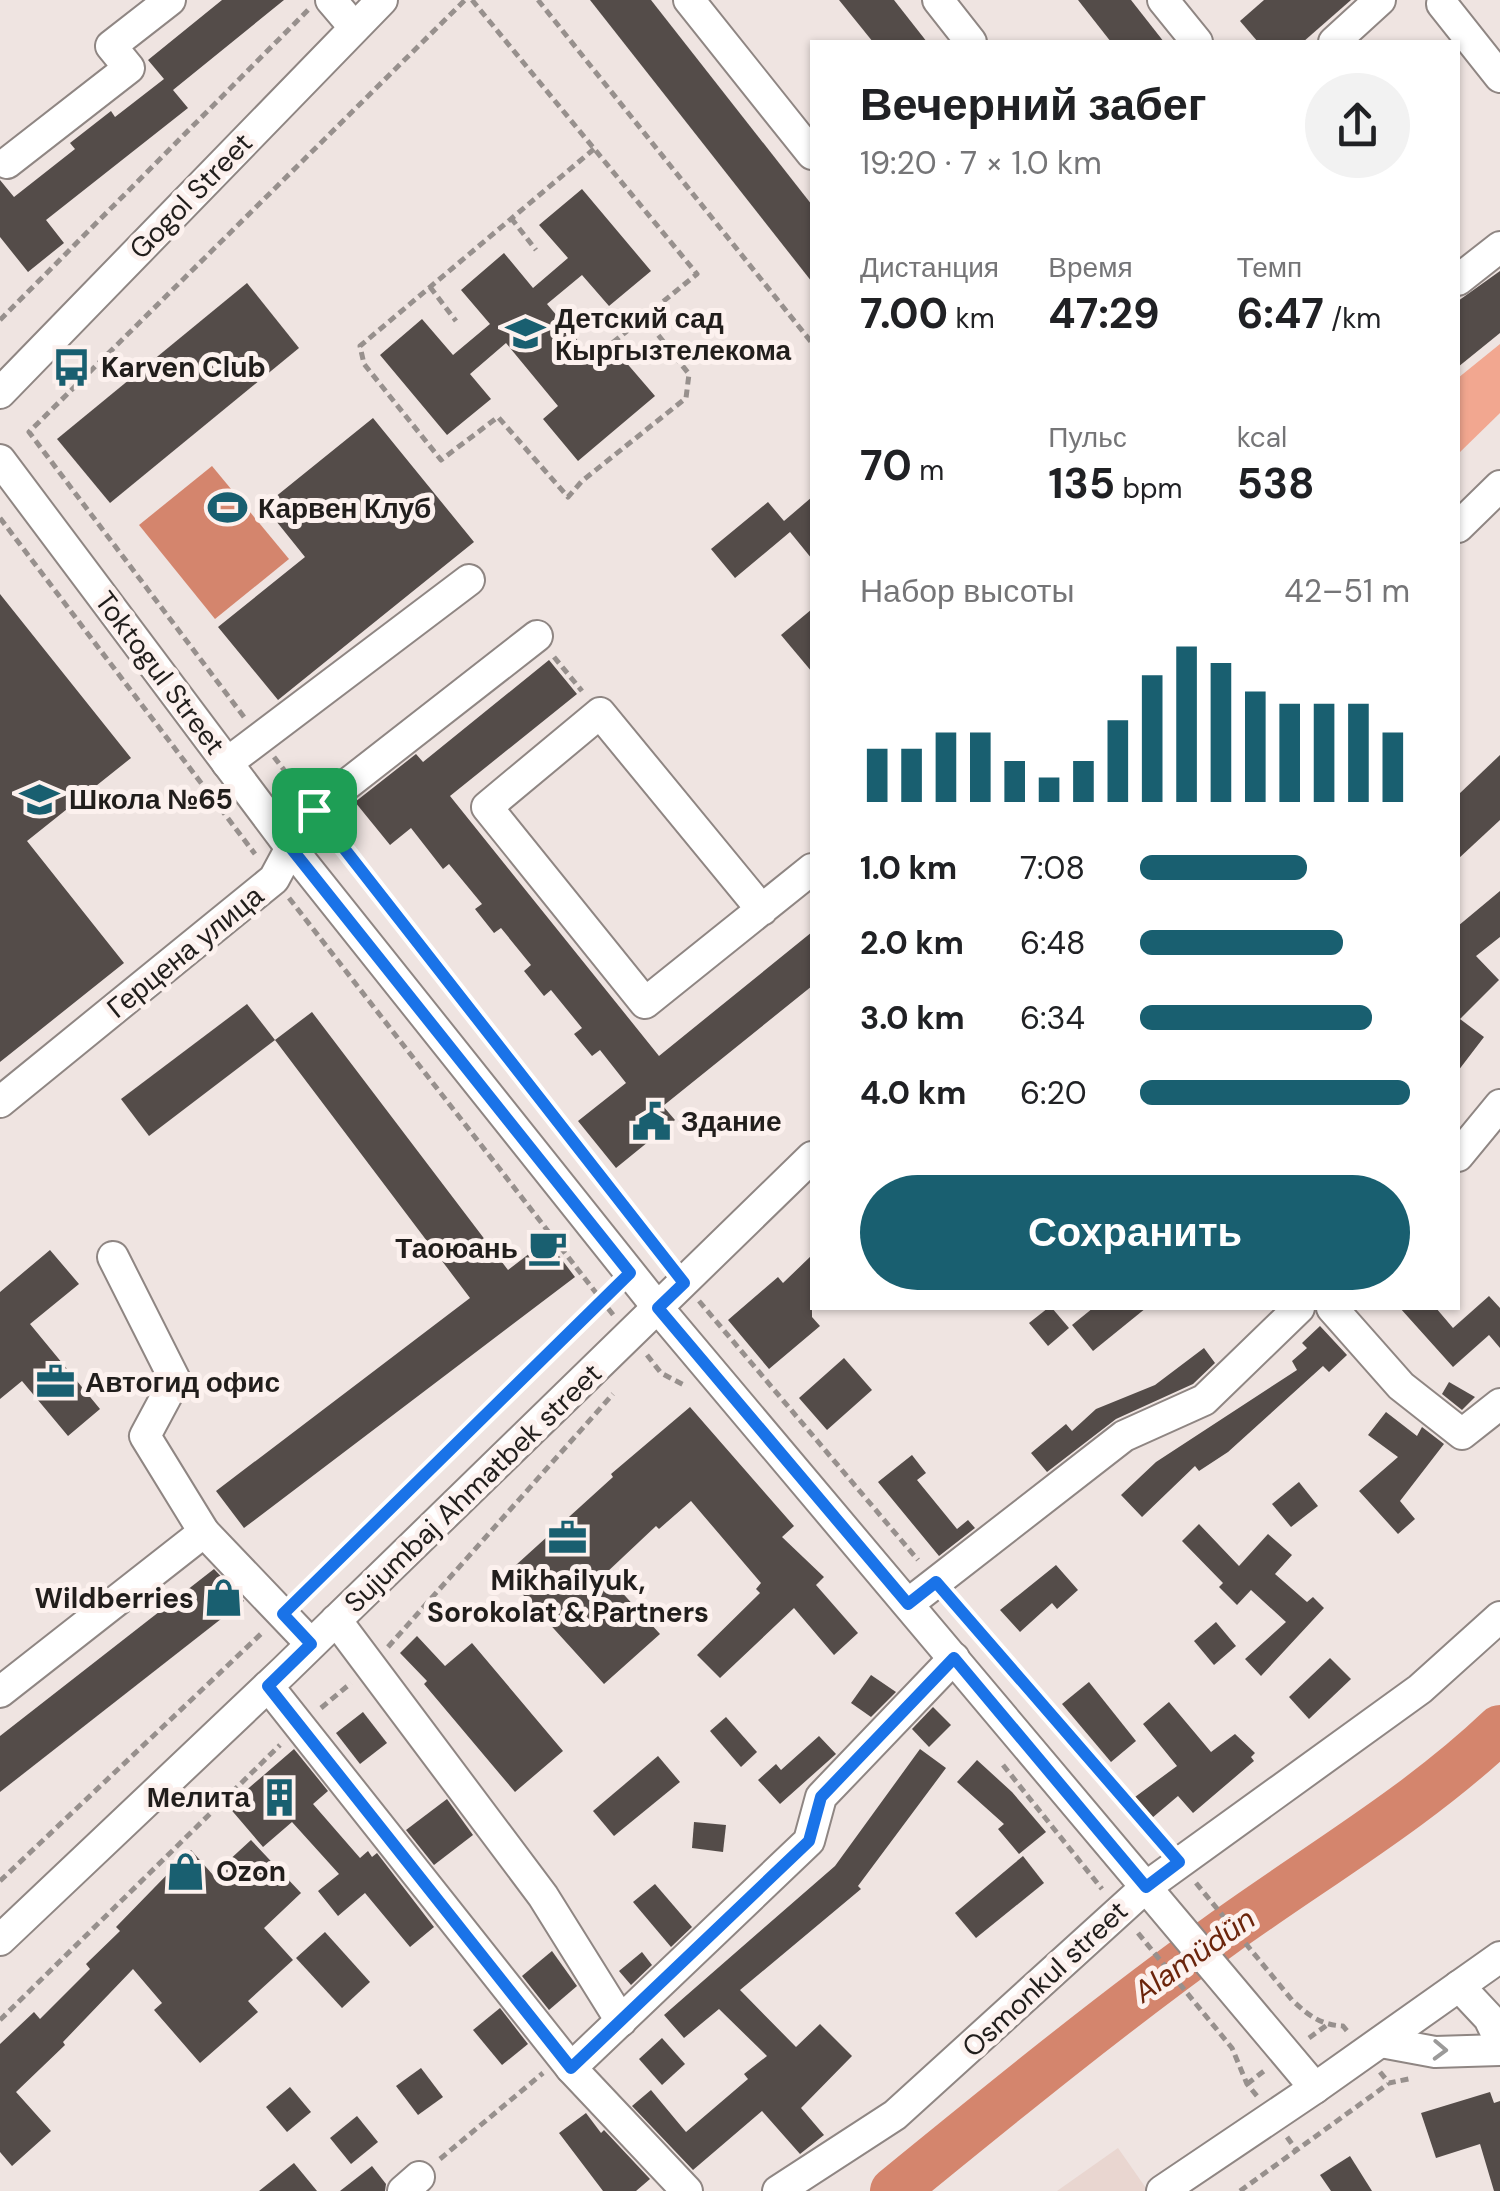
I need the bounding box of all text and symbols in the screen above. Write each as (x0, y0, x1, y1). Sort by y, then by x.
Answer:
button: share (1305, 73, 1410, 178)
text: Вечерний забег (860, 75, 1207, 134)
street label: Gogol Street (121, 125, 261, 267)
text: 19:20 · 7 × 1.0 km (860, 142, 1102, 184)
text: Дистанция (860, 249, 999, 286)
text: Время (1048, 249, 1133, 286)
text: Темп (1237, 249, 1302, 286)
text: 7.00 (860, 286, 948, 341)
text: 47:29 (1048, 286, 1160, 341)
text: 6:47 (1237, 286, 1324, 341)
place label: Детский сад Кыргызтелекома (555, 300, 792, 369)
text: km (948, 300, 995, 337)
text: /km (1324, 300, 1381, 337)
school or university icon: Детский сад Кыргызтелекома (504, 313, 546, 355)
bus stop icon: Karven Club (50, 346, 92, 388)
place label: Karven Club (101, 349, 266, 386)
text: Пульс (1048, 419, 1127, 456)
text: kcal (1237, 419, 1287, 456)
text: 70 (860, 438, 912, 493)
text: m (912, 452, 944, 489)
text: 135 (1048, 456, 1115, 511)
text: 538 (1237, 456, 1315, 511)
text: bpm (1115, 470, 1183, 507)
sports icon: Карвен Клуб (207, 487, 249, 529)
place label: Карвен Клуб (258, 490, 431, 527)
text: Набор высоты (860, 570, 1074, 612)
text: 42–51 m (1284, 570, 1410, 612)
street label: Toktogul Street (86, 584, 234, 762)
pin (272, 768, 357, 853)
school or university icon: Школа №65 (18, 778, 60, 820)
place label: Школа №65 (69, 781, 233, 818)
icon: arrive (287, 783, 342, 838)
text: 1.0 km (860, 847, 957, 889)
text: 7:08 (1020, 847, 1085, 889)
street label: Герцена улица (99, 877, 271, 1027)
text: 2.0 km (860, 922, 964, 964)
text: 6:48 (1020, 922, 1085, 964)
text: 3.0 km (860, 997, 965, 1039)
text: 6:34 (1020, 997, 1085, 1039)
text: 4.0 km (860, 1072, 966, 1114)
text: 6:20 (1020, 1072, 1087, 1114)
public building icon: Здание (630, 1100, 672, 1142)
place label: Здание (681, 1103, 782, 1140)
button: Сохранить (860, 1175, 1410, 1290)
cafe icon: Таоюань (527, 1227, 569, 1269)
place label: Таоюань (395, 1230, 518, 1267)
street label: Sujumbaj Ahmatbek street (336, 1355, 610, 1621)
office icon: Автогид офис (34, 1361, 76, 1403)
place label: Автогид офис (85, 1364, 280, 1401)
office icon: Mikhailyuk, Sorokolat & Partners (547, 1516, 589, 1558)
place label: Mikhailyuk, Sorokolat & Partners (427, 1562, 709, 1631)
shop icon: Wildberries (203, 1577, 245, 1619)
place label: Wildberries (34, 1580, 194, 1617)
building icon: Мелита (259, 1776, 301, 1818)
place label: Мелита (147, 1779, 250, 1816)
shop icon: Ozon (165, 1850, 207, 1892)
place label: Ozon (216, 1853, 286, 1890)
street label: Osmonkul street (954, 1893, 1136, 2065)
water label: Alamüdün (1125, 1899, 1263, 2012)
one-way arrow (1433, 2040, 1449, 2061)

